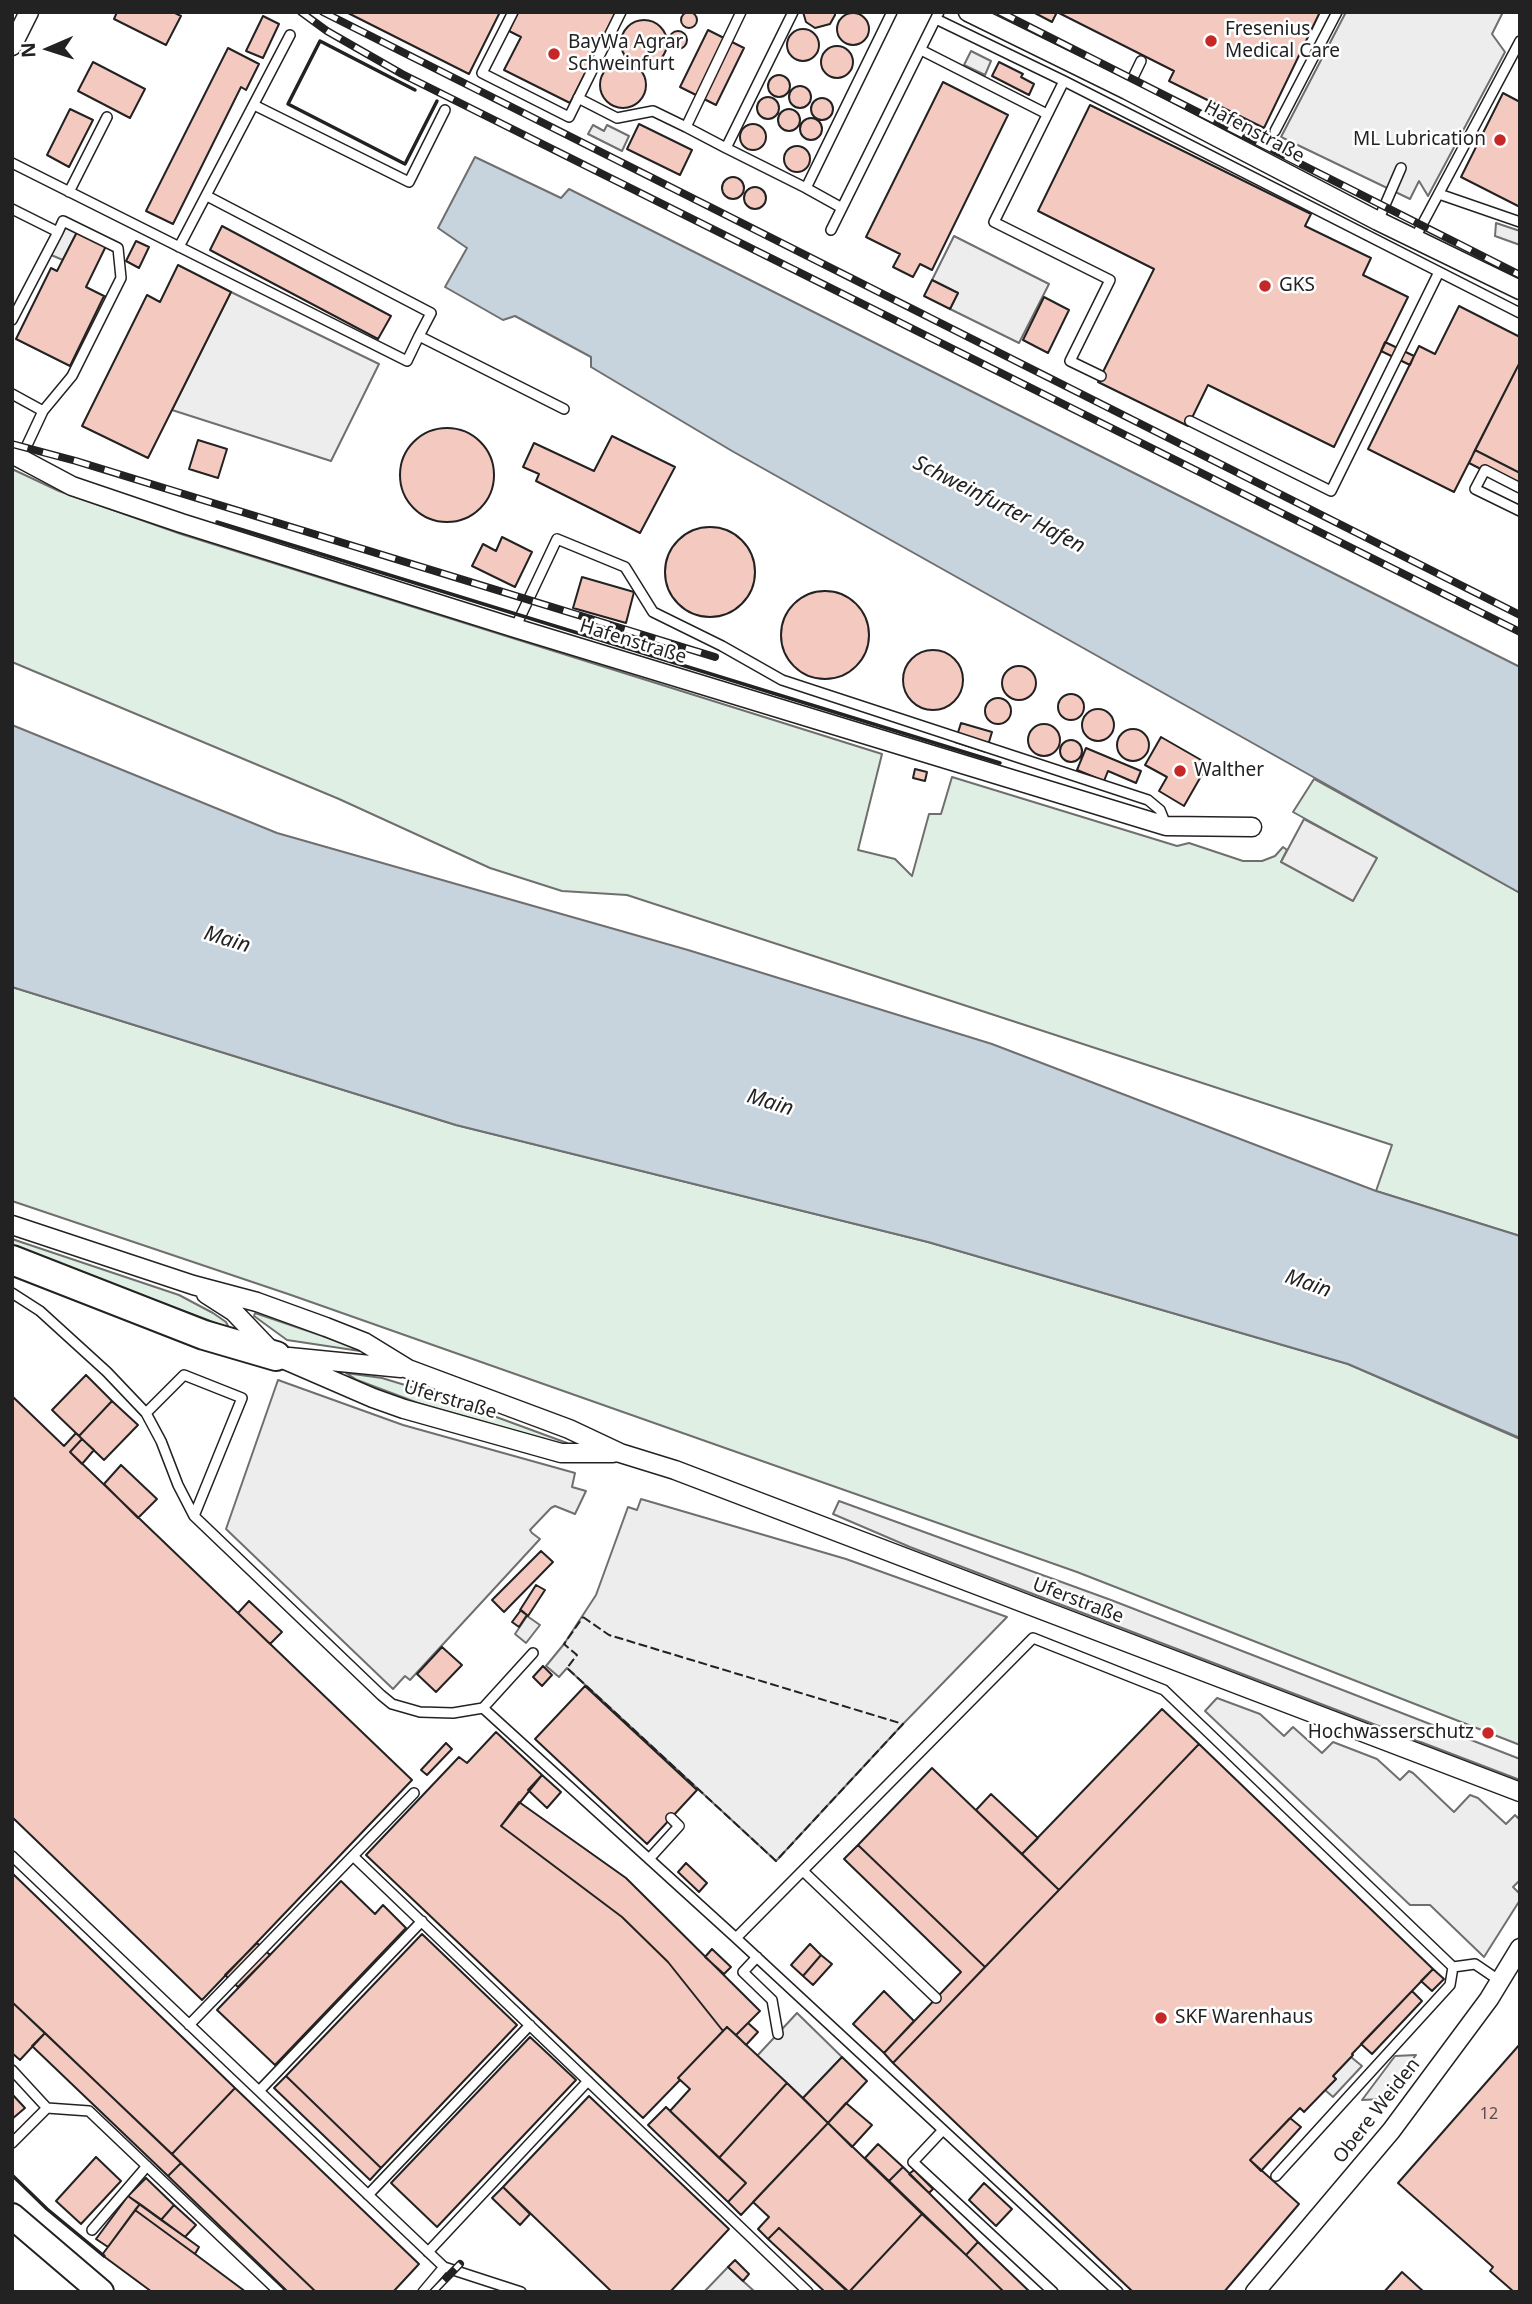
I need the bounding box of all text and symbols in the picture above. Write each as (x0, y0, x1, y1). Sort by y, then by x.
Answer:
north arrow (14, 14, 84, 84)
place label: Fresenius Medical Care (1225, 19, 1340, 63)
place label: BayWa Agrar Schweinfurt (568, 32, 683, 76)
marker: Fresenius Medical Care (1203, 33, 1219, 49)
text: N (15, 42, 41, 59)
marker: BayWa Agrar Schweinfurt (546, 46, 562, 62)
street label: Hafenstraße (1200, 96, 1308, 168)
place label: ML Lubrication (1353, 129, 1486, 151)
marker: ML Lubrication (1492, 132, 1508, 148)
place label: GKS (1279, 275, 1315, 297)
marker: GKS (1257, 278, 1273, 294)
water label: Schweinfurter Hafen (909, 451, 1089, 559)
street label: Hafenstraße (577, 615, 689, 669)
place label: Walther (1194, 760, 1264, 782)
marker: Walther (1172, 763, 1188, 779)
water label: Main (201, 921, 253, 959)
water label: Main (744, 1084, 796, 1122)
water label: Main (1282, 1264, 1334, 1304)
street label: Uferstraße (401, 1376, 499, 1424)
street label: Uferstraße (1029, 1573, 1127, 1629)
place label: Hochwasserschutz (1308, 1722, 1474, 1744)
marker: Hochwasserschutz (1480, 1725, 1496, 1741)
place label: SKF Warenhaus (1175, 2007, 1313, 2029)
marker: SKF Warenhaus (1153, 2010, 1169, 2026)
street label: Obere Weiden (1329, 2054, 1425, 2168)
house number: 12 (1480, 2104, 1498, 2124)

